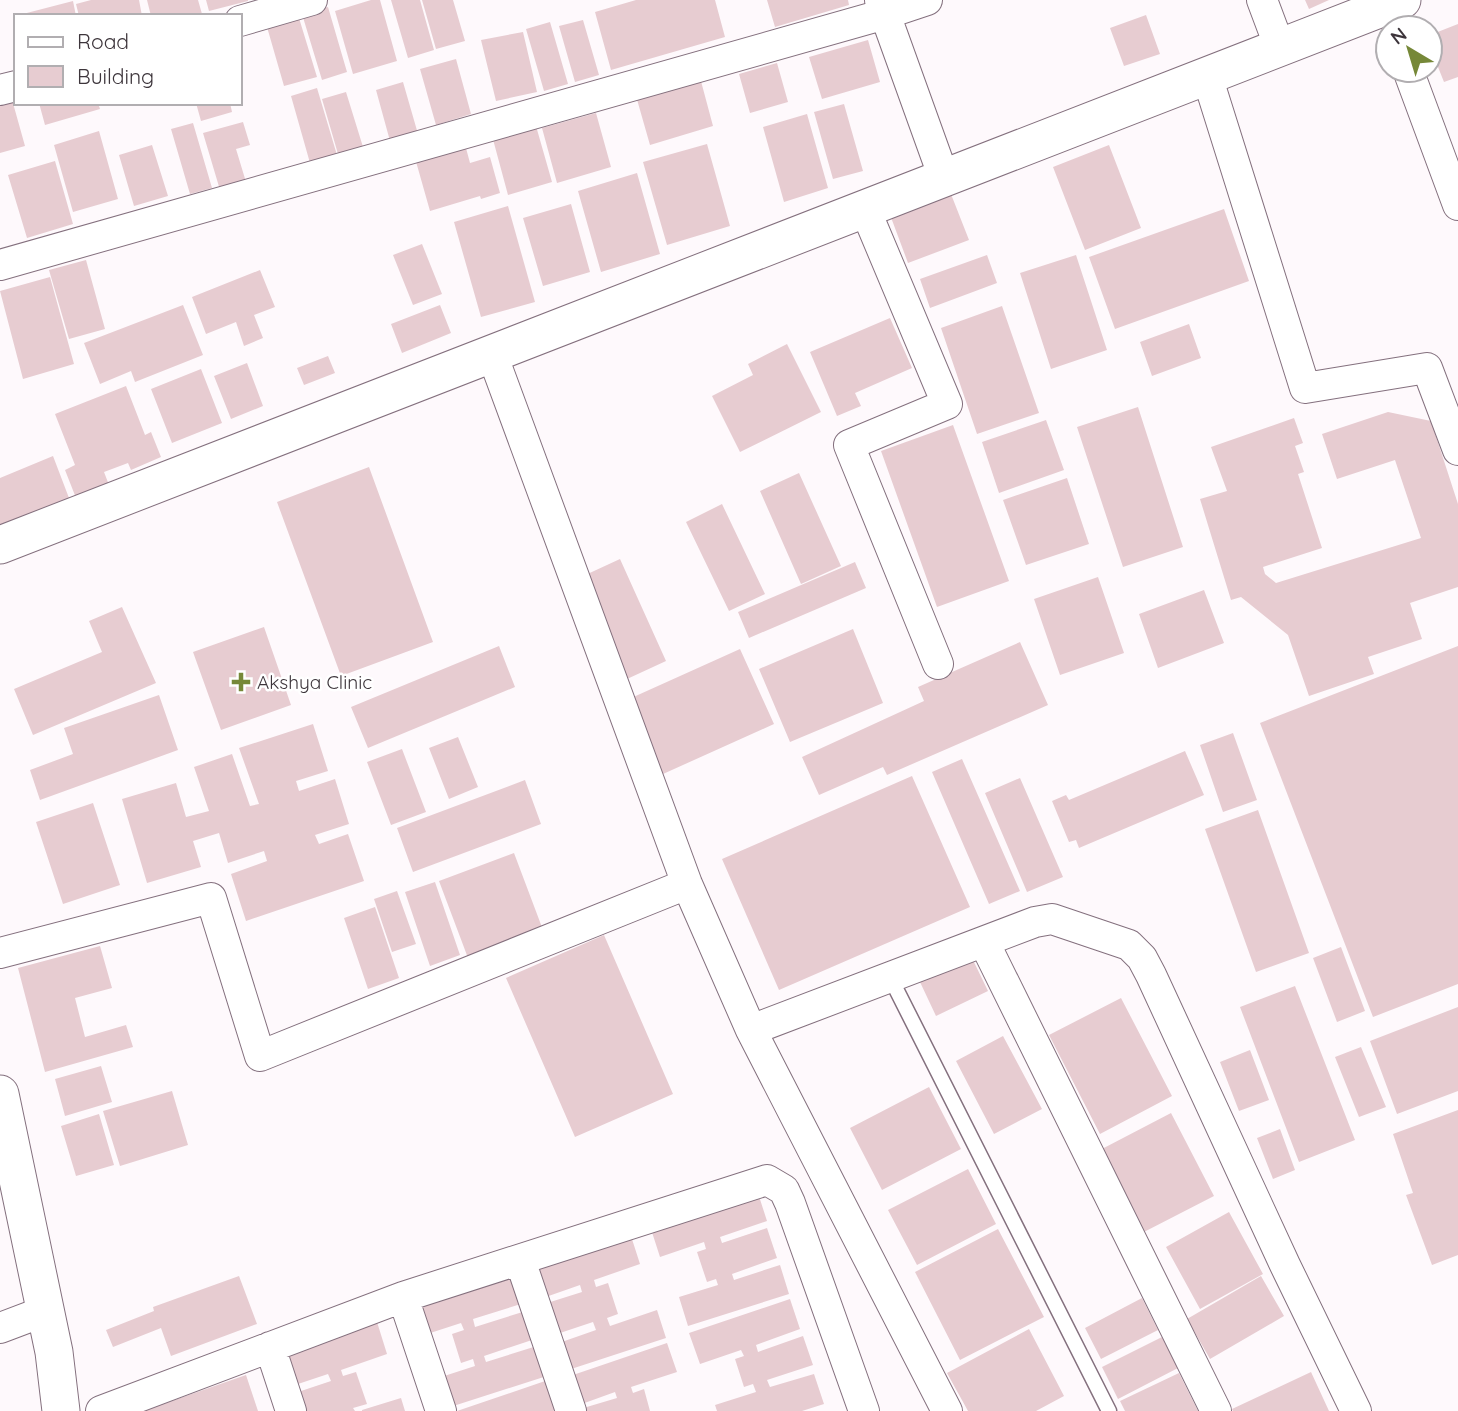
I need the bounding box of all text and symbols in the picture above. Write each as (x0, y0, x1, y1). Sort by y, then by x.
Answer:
legend (14, 14, 242, 105)
north arrow (1374, 14, 1444, 84)
text: N (1386, 22, 1411, 49)
text: Road (77, 28, 129, 54)
text: Building (77, 63, 154, 89)
place label: Akshya Clinic (257, 670, 372, 694)
marker: Akshya Clinic (231, 672, 251, 692)

